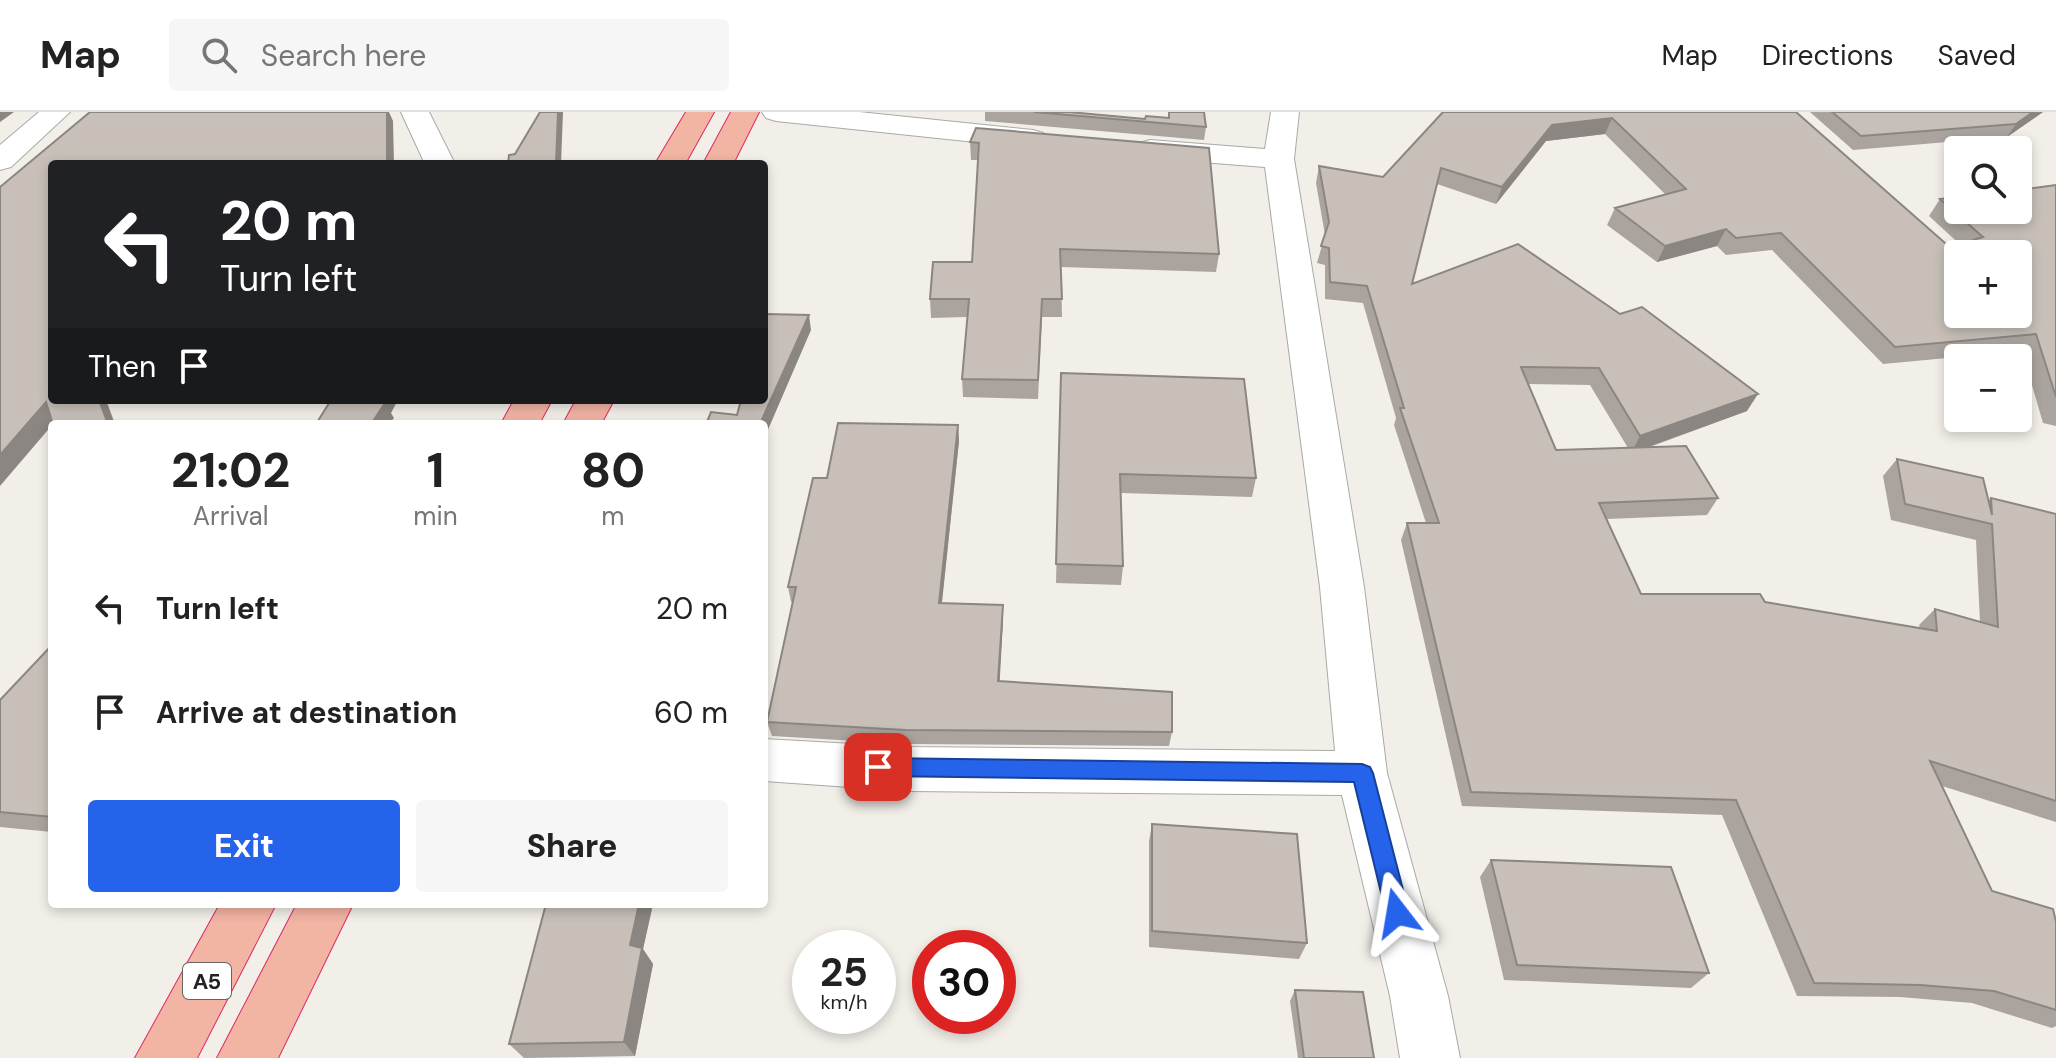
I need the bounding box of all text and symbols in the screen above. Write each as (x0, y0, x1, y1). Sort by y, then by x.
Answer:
search box (169, 19, 729, 91)
text: Map (40, 30, 121, 80)
icon: search (197, 33, 241, 77)
text: Search here (261, 36, 426, 75)
text: Map (1661, 37, 1718, 74)
text: Directions (1762, 37, 1894, 74)
text: Saved (1938, 37, 2016, 74)
map controls (1944, 136, 2032, 432)
button: search (1944, 136, 2032, 224)
text: 20 m (220, 184, 357, 257)
icon: left (88, 192, 192, 296)
button: + (1944, 240, 2032, 328)
text: Turn left (220, 255, 357, 302)
icon: arrive (172, 344, 216, 388)
button: − (1944, 344, 2032, 432)
text: Then (88, 347, 156, 386)
text: 21:02 (171, 439, 290, 502)
text: 1 (427, 439, 444, 502)
text: 80 (581, 439, 645, 502)
text: Arrival (193, 499, 269, 533)
text: min (413, 499, 458, 533)
text: m (601, 499, 624, 533)
icon: left (88, 586, 132, 630)
text: Turn left (156, 589, 279, 628)
text: 20 m (656, 589, 728, 628)
icon: arrive (88, 690, 132, 734)
text: Arrive at destination (156, 693, 457, 732)
text: 60 m (654, 693, 728, 732)
pin (844, 733, 912, 801)
icon: arrive (856, 745, 900, 789)
button: Exit (88, 800, 400, 892)
button: Share (416, 800, 728, 892)
position arrow (1355, 871, 1439, 955)
speed limit sign: 30 (912, 930, 1016, 1034)
text: 25 (820, 946, 868, 998)
road number: A5 (183, 963, 231, 999)
text: km/h (820, 989, 868, 1015)

